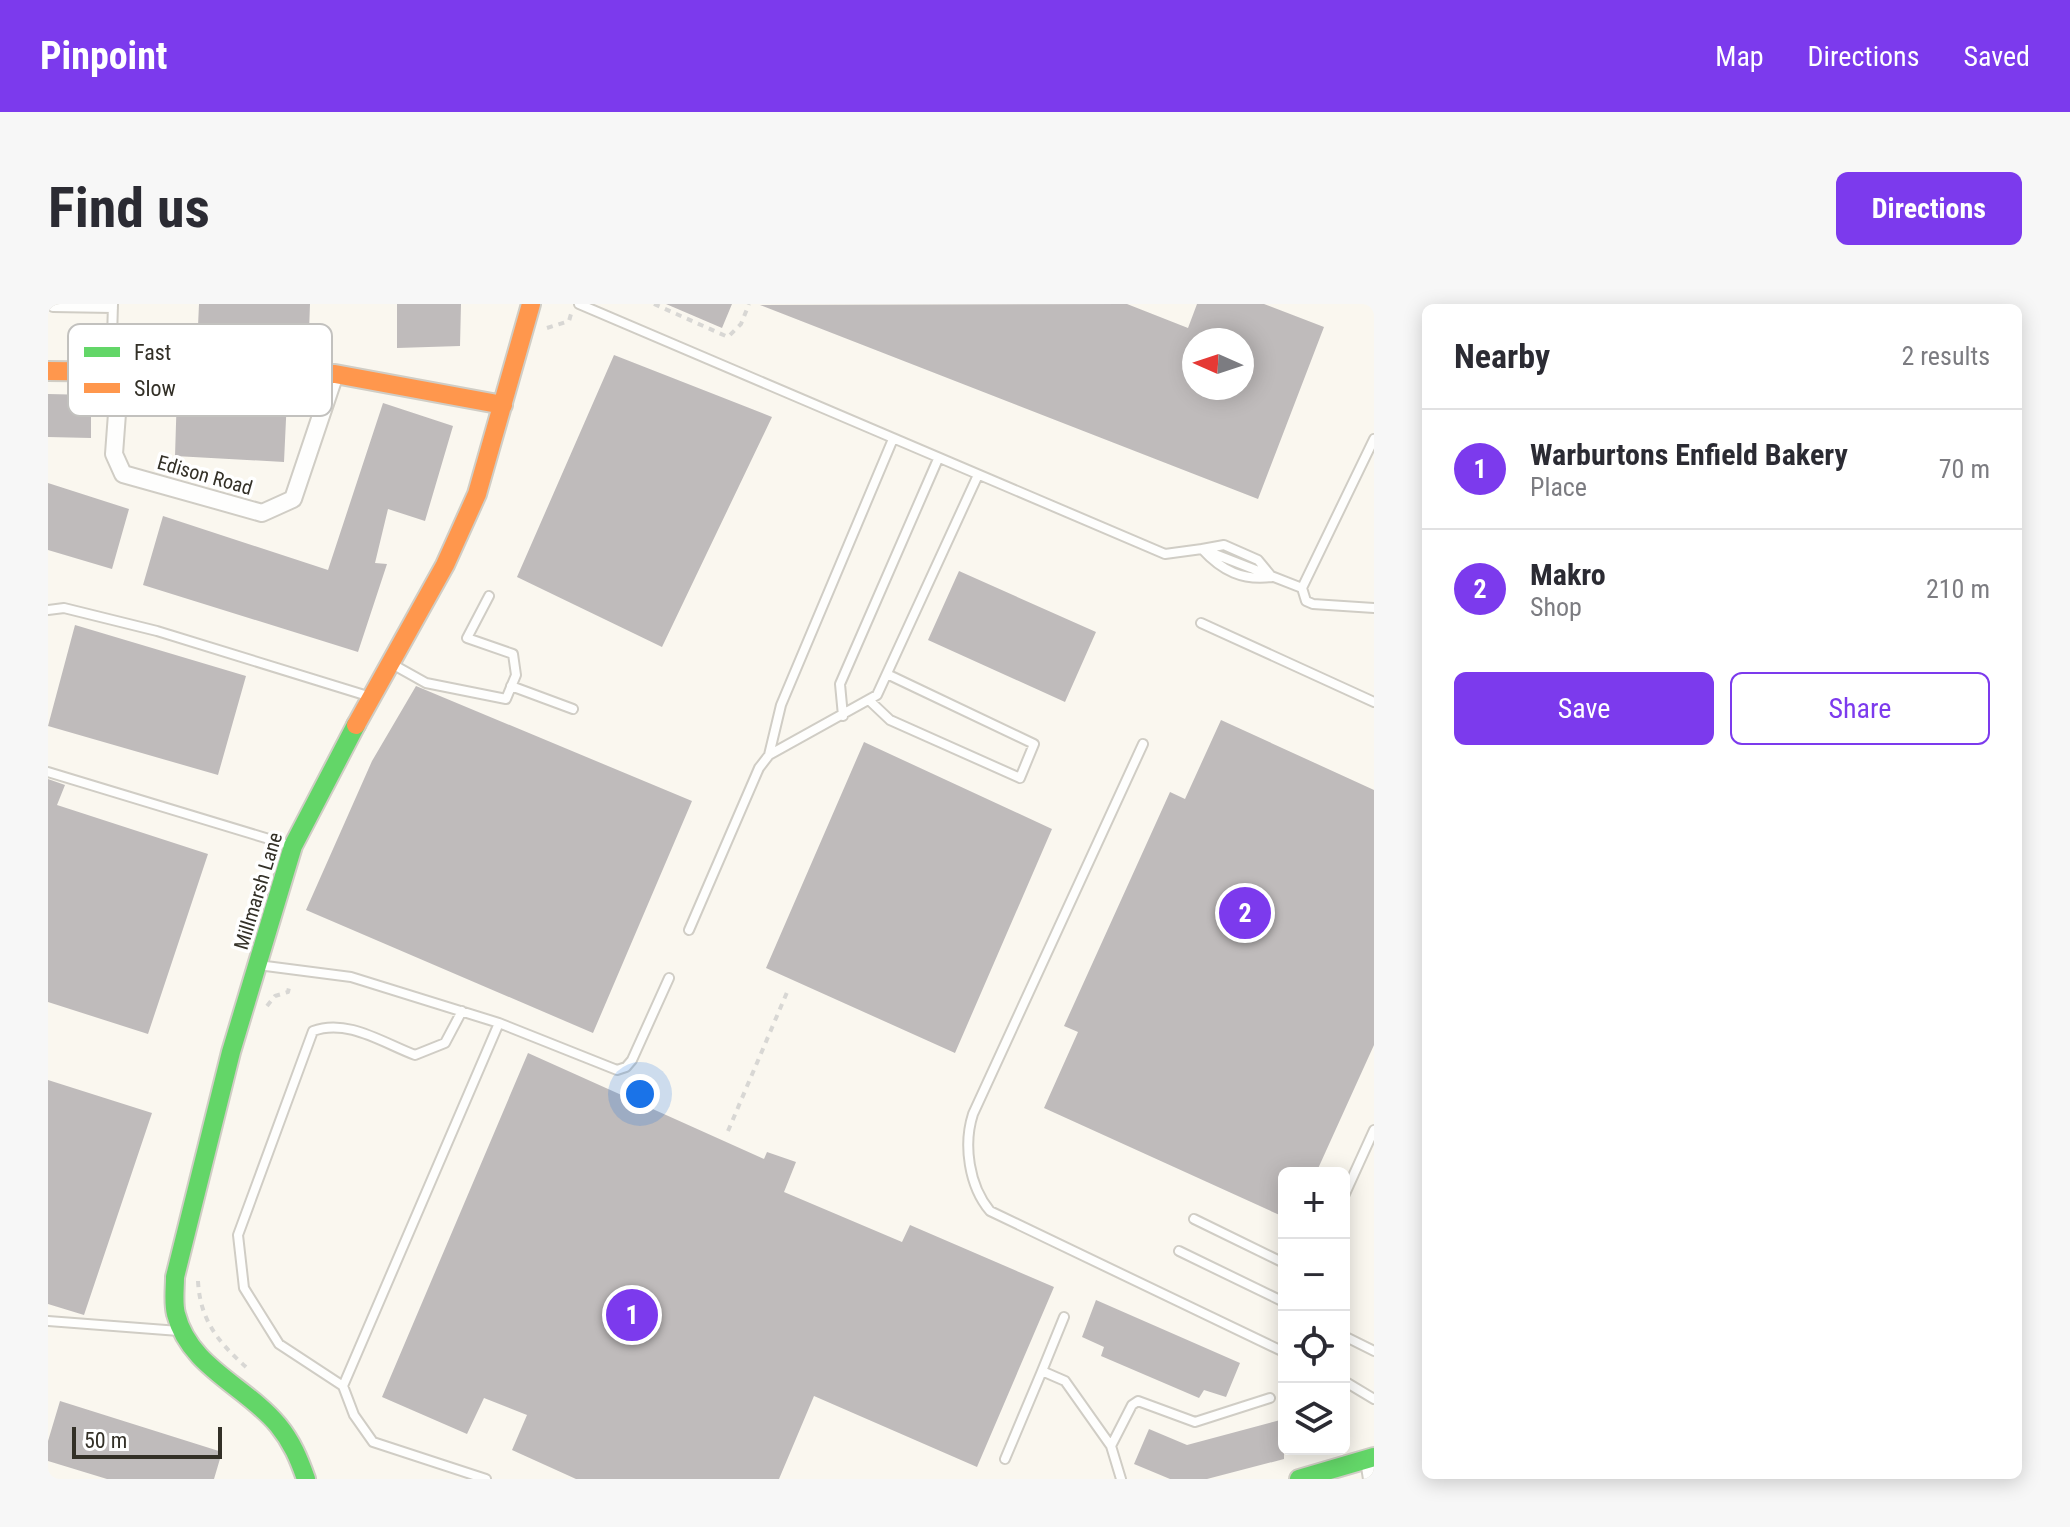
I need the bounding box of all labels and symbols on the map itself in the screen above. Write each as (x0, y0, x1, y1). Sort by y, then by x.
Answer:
legend (68, 324, 332, 416)
north arrow (1182, 328, 1254, 400)
text: Fast (134, 340, 171, 365)
text: Slow (134, 376, 176, 401)
street label: Edison Road (155, 450, 255, 500)
street label: Millmarsh Lane (229, 830, 287, 952)
pin: 2 (1219, 883, 1271, 943)
your location (620, 1074, 660, 1114)
pin: 1 (606, 1285, 658, 1345)
scale bar (72, 1423, 222, 1459)

